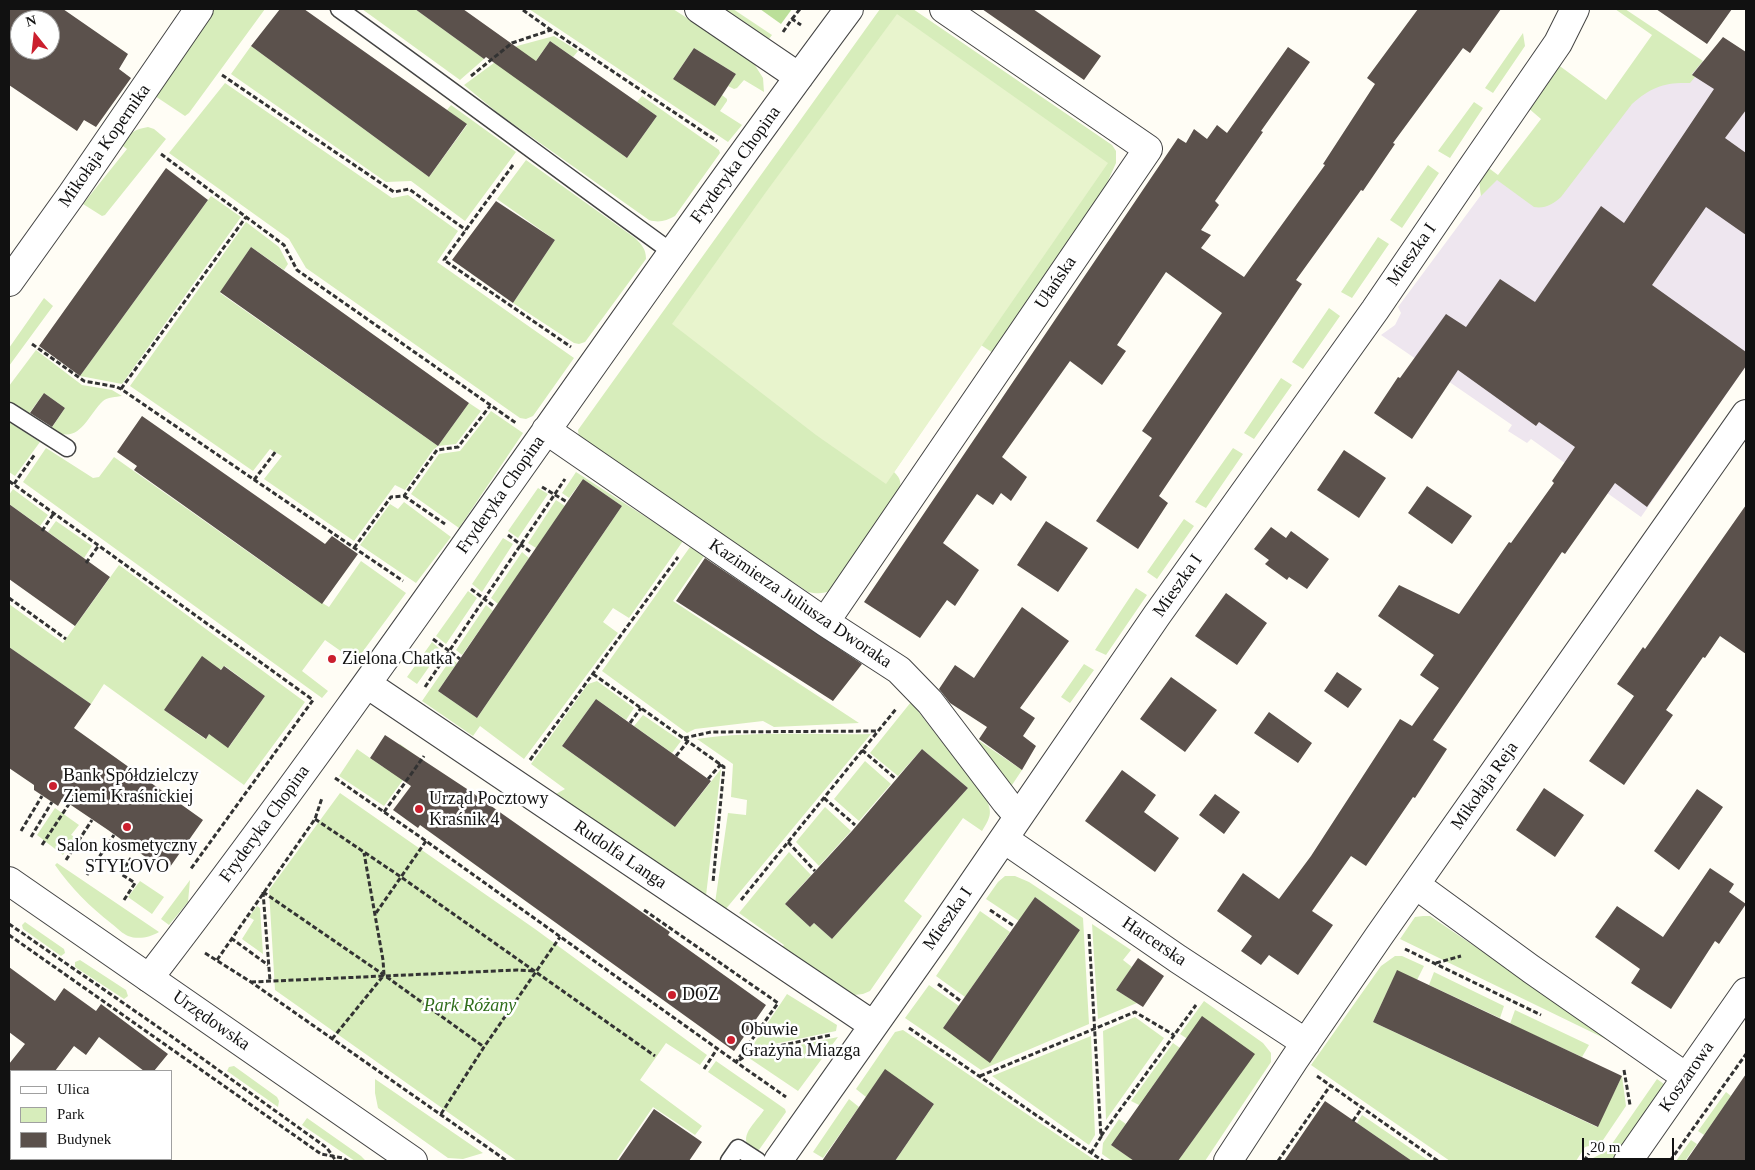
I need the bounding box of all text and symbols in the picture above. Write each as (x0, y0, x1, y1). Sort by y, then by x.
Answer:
north arrow (10, 10, 60, 60)
text: N (24, 12, 38, 30)
street label: Mikołaja Kopernika (54, 80, 156, 212)
street label: Fryderyka Chopina (686, 102, 786, 228)
street label: Mieszka I (1383, 220, 1441, 290)
street label: Ułańska (1031, 253, 1081, 313)
street label: Fryderyka Chopina (452, 432, 550, 558)
street label: Kazimierza Juliusza Dworaka (704, 535, 896, 673)
street label: Mieszka I (1149, 551, 1207, 621)
place label: Zielona Chatka (342, 648, 452, 670)
marker: Zielona Chatka (326, 653, 338, 665)
street label: Mikołaja Reja (1447, 738, 1523, 834)
street label: Fryderyka Chopina (215, 761, 315, 887)
place label: Bank Spółdzielczy Ziemi Kraśnickiej (63, 765, 198, 808)
marker: Bank Spółdzielczy Ziemi Kraśnickiej (47, 780, 59, 792)
place label: Urząd Pocztowy Kraśnik 4 (429, 788, 548, 831)
marker: Urząd Pocztowy Kraśnik 4 (413, 803, 425, 815)
street label: Rudolfa Langa (569, 816, 671, 894)
marker: Salon kosmetyczny STYLOVO (121, 821, 133, 833)
place label: Salon kosmetyczny STYLOVO (57, 835, 197, 878)
street label: Mieszka I (919, 884, 977, 954)
street label: Harcerska (1118, 913, 1190, 971)
place label: DOZ (682, 984, 719, 1006)
street label: Urzędowska (168, 986, 254, 1056)
marker: DOZ (666, 989, 678, 1001)
park label: Park Różany (424, 995, 516, 1017)
place label: Obuwie Grażyna Miazga (741, 1019, 860, 1062)
marker: Obuwie Grażyna Miazga (725, 1034, 737, 1046)
street label: Koszarowa (1655, 1038, 1719, 1116)
legend (10, 1070, 172, 1160)
text: Ulica (57, 1081, 89, 1097)
text: Park (57, 1106, 85, 1122)
scale bar (1585, 1128, 1678, 1160)
text: Budynek (57, 1131, 111, 1147)
text: 20 m (1590, 1139, 1620, 1155)

